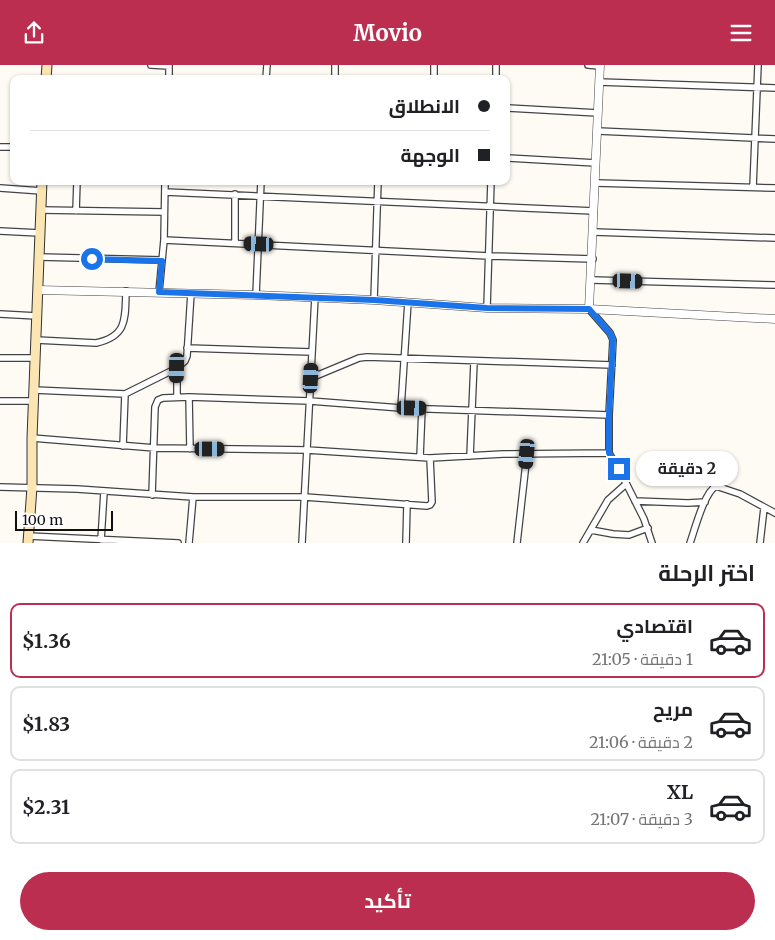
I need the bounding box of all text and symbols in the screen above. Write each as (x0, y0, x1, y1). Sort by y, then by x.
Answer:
icon: share (20, 19, 48, 47)
text: Movio (353, 19, 422, 47)
icon: menu (727, 19, 755, 47)
text: الانطلاق (389, 94, 460, 118)
text: الوجهة (400, 143, 460, 167)
car (243, 236, 274, 252)
route start (81, 248, 103, 270)
car (612, 273, 643, 289)
car (169, 353, 184, 383)
car (302, 363, 319, 393)
car (396, 400, 427, 416)
car (518, 438, 535, 470)
car (195, 442, 225, 457)
callout: 2 دقيقة (636, 451, 739, 487)
route end (608, 458, 630, 480)
text: 2 دقيقة (658, 458, 716, 478)
scale bar (15, 507, 112, 531)
text: 100 m (22, 511, 63, 529)
text: اختر الرحلة (658, 559, 755, 587)
text: اقتصادي (617, 614, 693, 638)
icon: car (708, 618, 753, 663)
text: $1.36 (22, 629, 71, 653)
text: 1 دقيقة · 21:05 (592, 649, 693, 669)
text: مريح (653, 697, 693, 721)
icon: car (708, 701, 753, 746)
text: $1.83 (22, 712, 70, 736)
text: 2 دقيقة · 21:06 (589, 732, 693, 752)
text: XL (667, 780, 693, 804)
icon: car (708, 784, 753, 829)
text: $2.31 (22, 795, 70, 819)
text: 3 دقيقة · 21:07 (590, 809, 693, 829)
button: تأكيد (20, 872, 755, 930)

